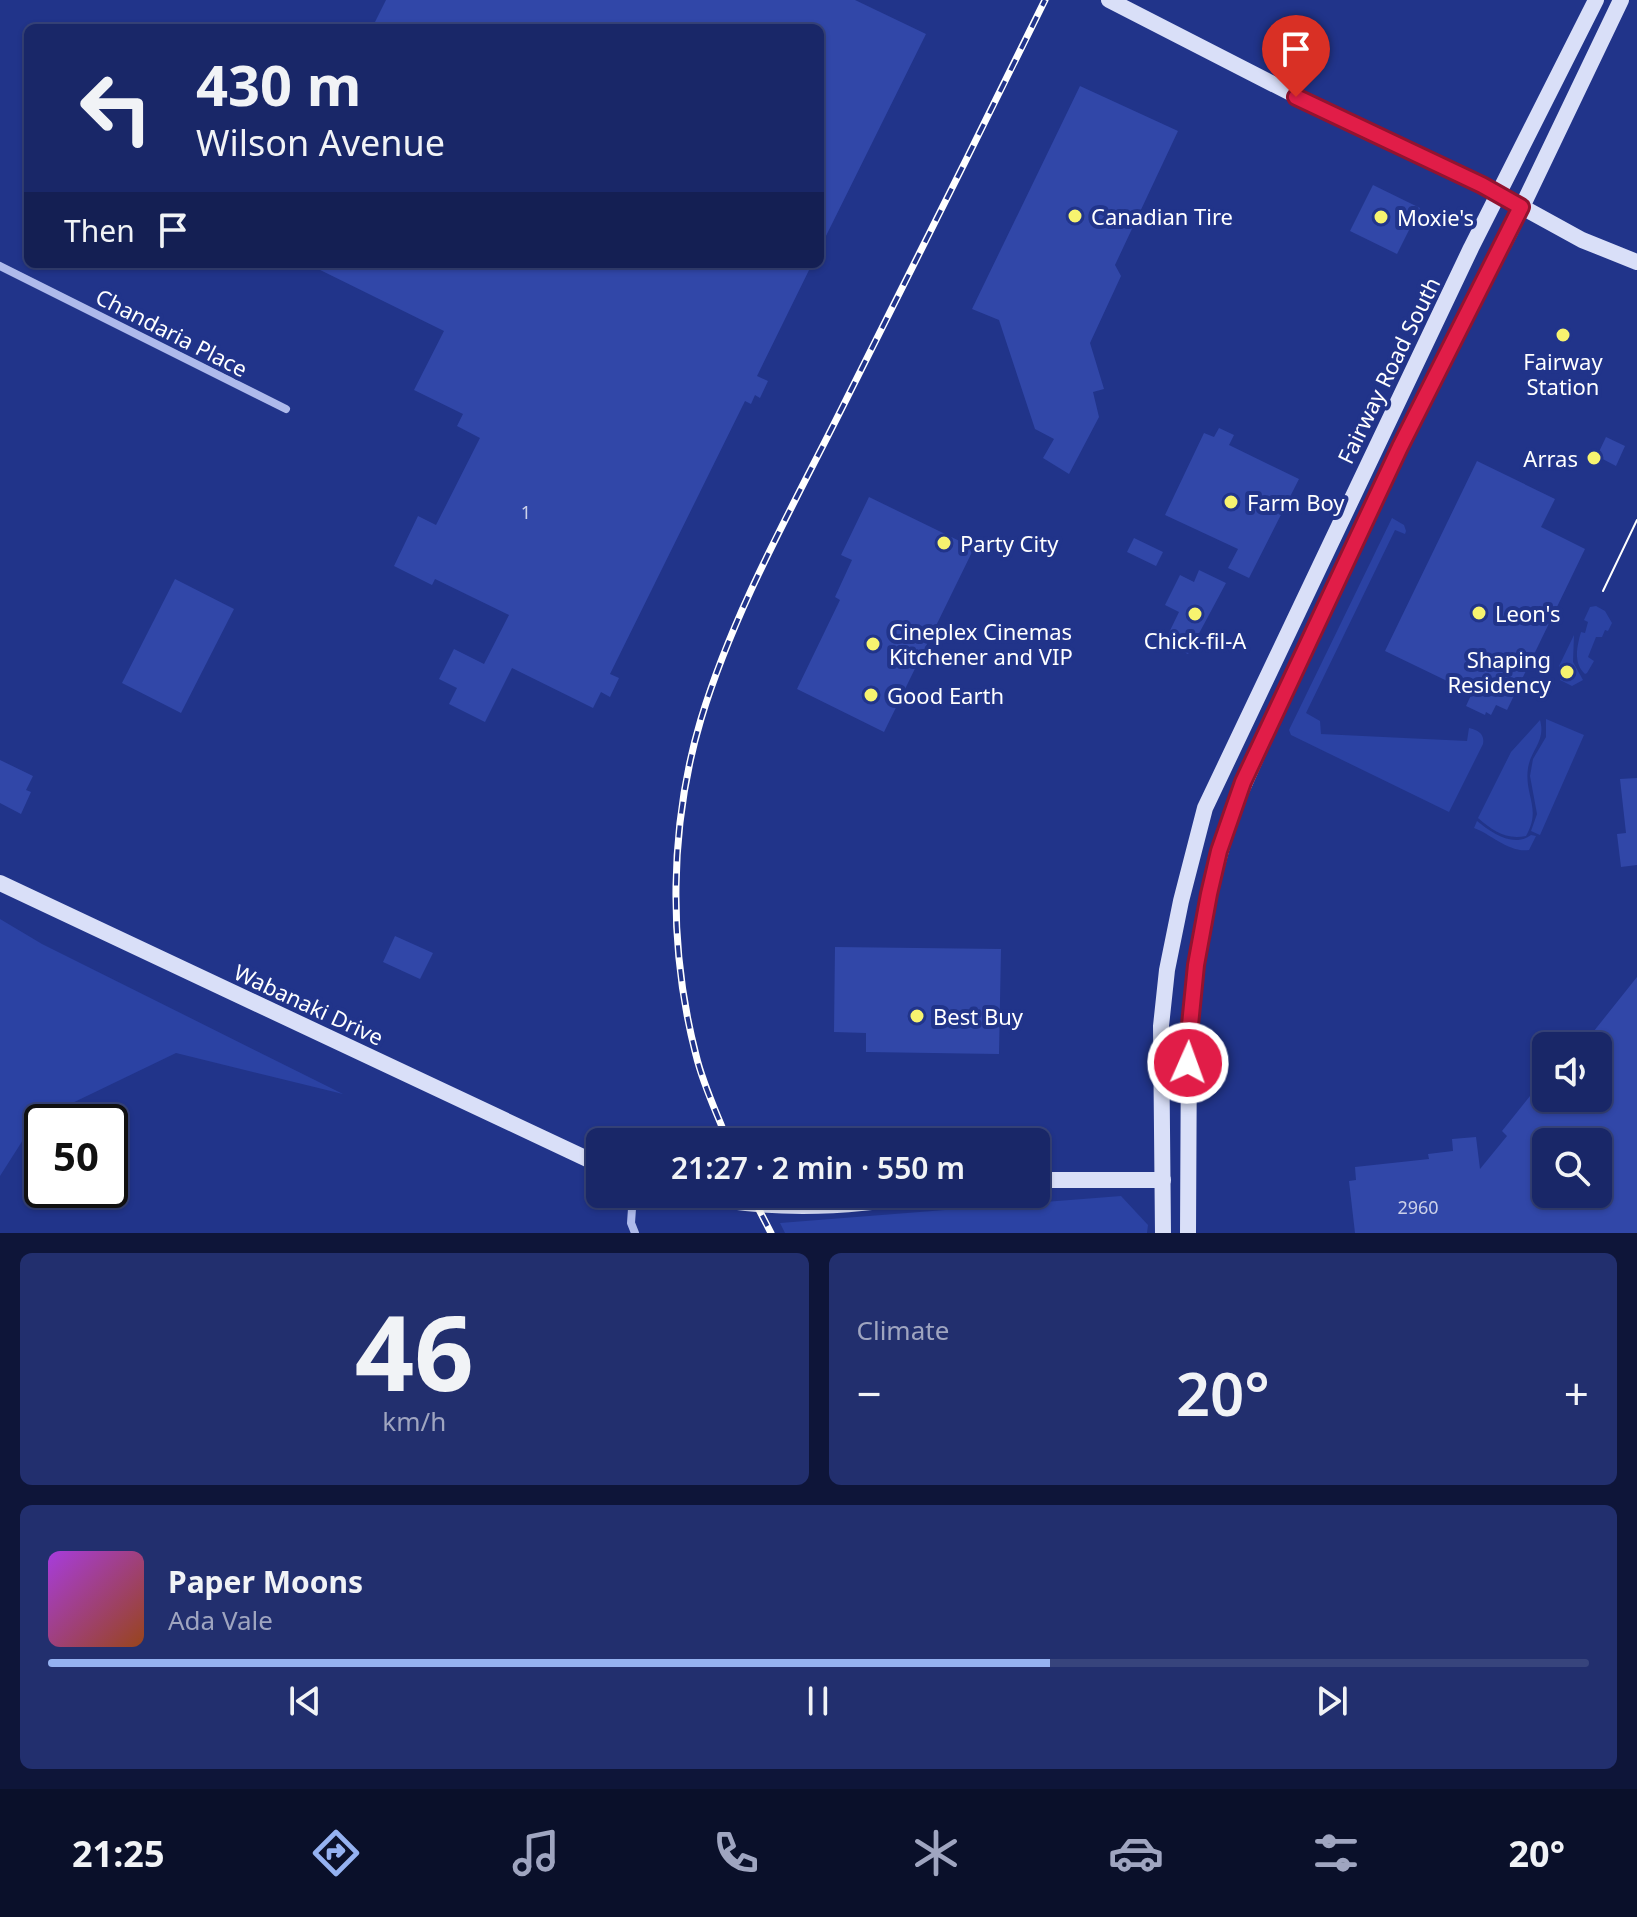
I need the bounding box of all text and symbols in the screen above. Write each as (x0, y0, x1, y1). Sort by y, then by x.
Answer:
pin (1262, 15, 1330, 97)
icon: arrive (1274, 27, 1318, 71)
text: 430 m (196, 46, 361, 122)
icon: left (64, 56, 168, 160)
text: Wilson Avenue (196, 118, 445, 167)
place label: Canadian Tire (1091, 201, 1233, 231)
place label: Moxie's (1397, 202, 1474, 232)
marker: Canadian Tire (1066, 207, 1084, 225)
icon: arrive (151, 208, 195, 252)
marker: Moxie's (1372, 208, 1390, 226)
text: Then (64, 210, 135, 251)
street label: Fairway Road South (1330, 272, 1446, 468)
street label: Chandaria Place (91, 281, 253, 383)
marker: Fairway Station (1554, 326, 1572, 344)
place label: Fairway Station (1523, 346, 1603, 401)
place label: Arras (1523, 443, 1578, 473)
marker: Arras (1585, 449, 1603, 467)
place label: Farm Boy (1247, 487, 1345, 517)
marker: Farm Boy (1222, 493, 1240, 511)
house number: 1 (521, 500, 531, 524)
place label: Party City (960, 528, 1059, 558)
marker: Party City (935, 534, 953, 552)
place label: Leon's (1495, 598, 1560, 628)
marker: Leon's (1470, 604, 1488, 622)
marker: Chick-fil-A (1186, 605, 1204, 623)
place label: Cineplex Cinemas Kitchener and VIP (889, 616, 1073, 671)
place label: Chick-fil-A (1144, 625, 1247, 655)
marker: Cineplex Cinemas Kitchener and VIP (864, 635, 882, 653)
place label: Shaping Residency (1447, 644, 1552, 699)
marker: Shaping Residency (1558, 663, 1576, 681)
place label: Good Earth (887, 680, 1004, 710)
marker: Good Earth (862, 686, 880, 704)
street label: Wabanaki Drive (229, 956, 389, 1052)
place label: Best Buy (933, 1001, 1024, 1031)
marker: Best Buy (908, 1007, 926, 1025)
position arrow (1146, 1021, 1230, 1105)
map controls (1532, 1032, 1612, 1208)
button: sound (1532, 1032, 1612, 1112)
speed limit sign: 50 (24, 1104, 128, 1208)
button: search (1532, 1128, 1612, 1208)
text: 21:27 · 2 min · 550 m (671, 1147, 965, 1188)
house number: 2960 (1397, 1195, 1439, 1219)
text: 46 (355, 1280, 474, 1421)
text: Climate (857, 1312, 949, 1348)
text: 20° (1176, 1352, 1270, 1434)
text: − (857, 1363, 882, 1423)
text: + (1564, 1363, 1589, 1423)
text: km/h (382, 1403, 446, 1439)
text: Paper Moons (168, 1561, 363, 1602)
text: Ada Vale (168, 1602, 273, 1638)
icon: previous (283, 1679, 327, 1723)
icon: pause (796, 1679, 840, 1723)
icon: next (1310, 1679, 1354, 1723)
icon: directions (308, 1825, 364, 1881)
icon: music (508, 1825, 564, 1881)
icon: phone (708, 1825, 764, 1881)
icon: climate (908, 1825, 964, 1881)
icon: car (1108, 1825, 1164, 1881)
icon: filters (1308, 1825, 1364, 1881)
text: 21:25 (72, 1829, 164, 1878)
text: 20° (1508, 1829, 1565, 1878)

